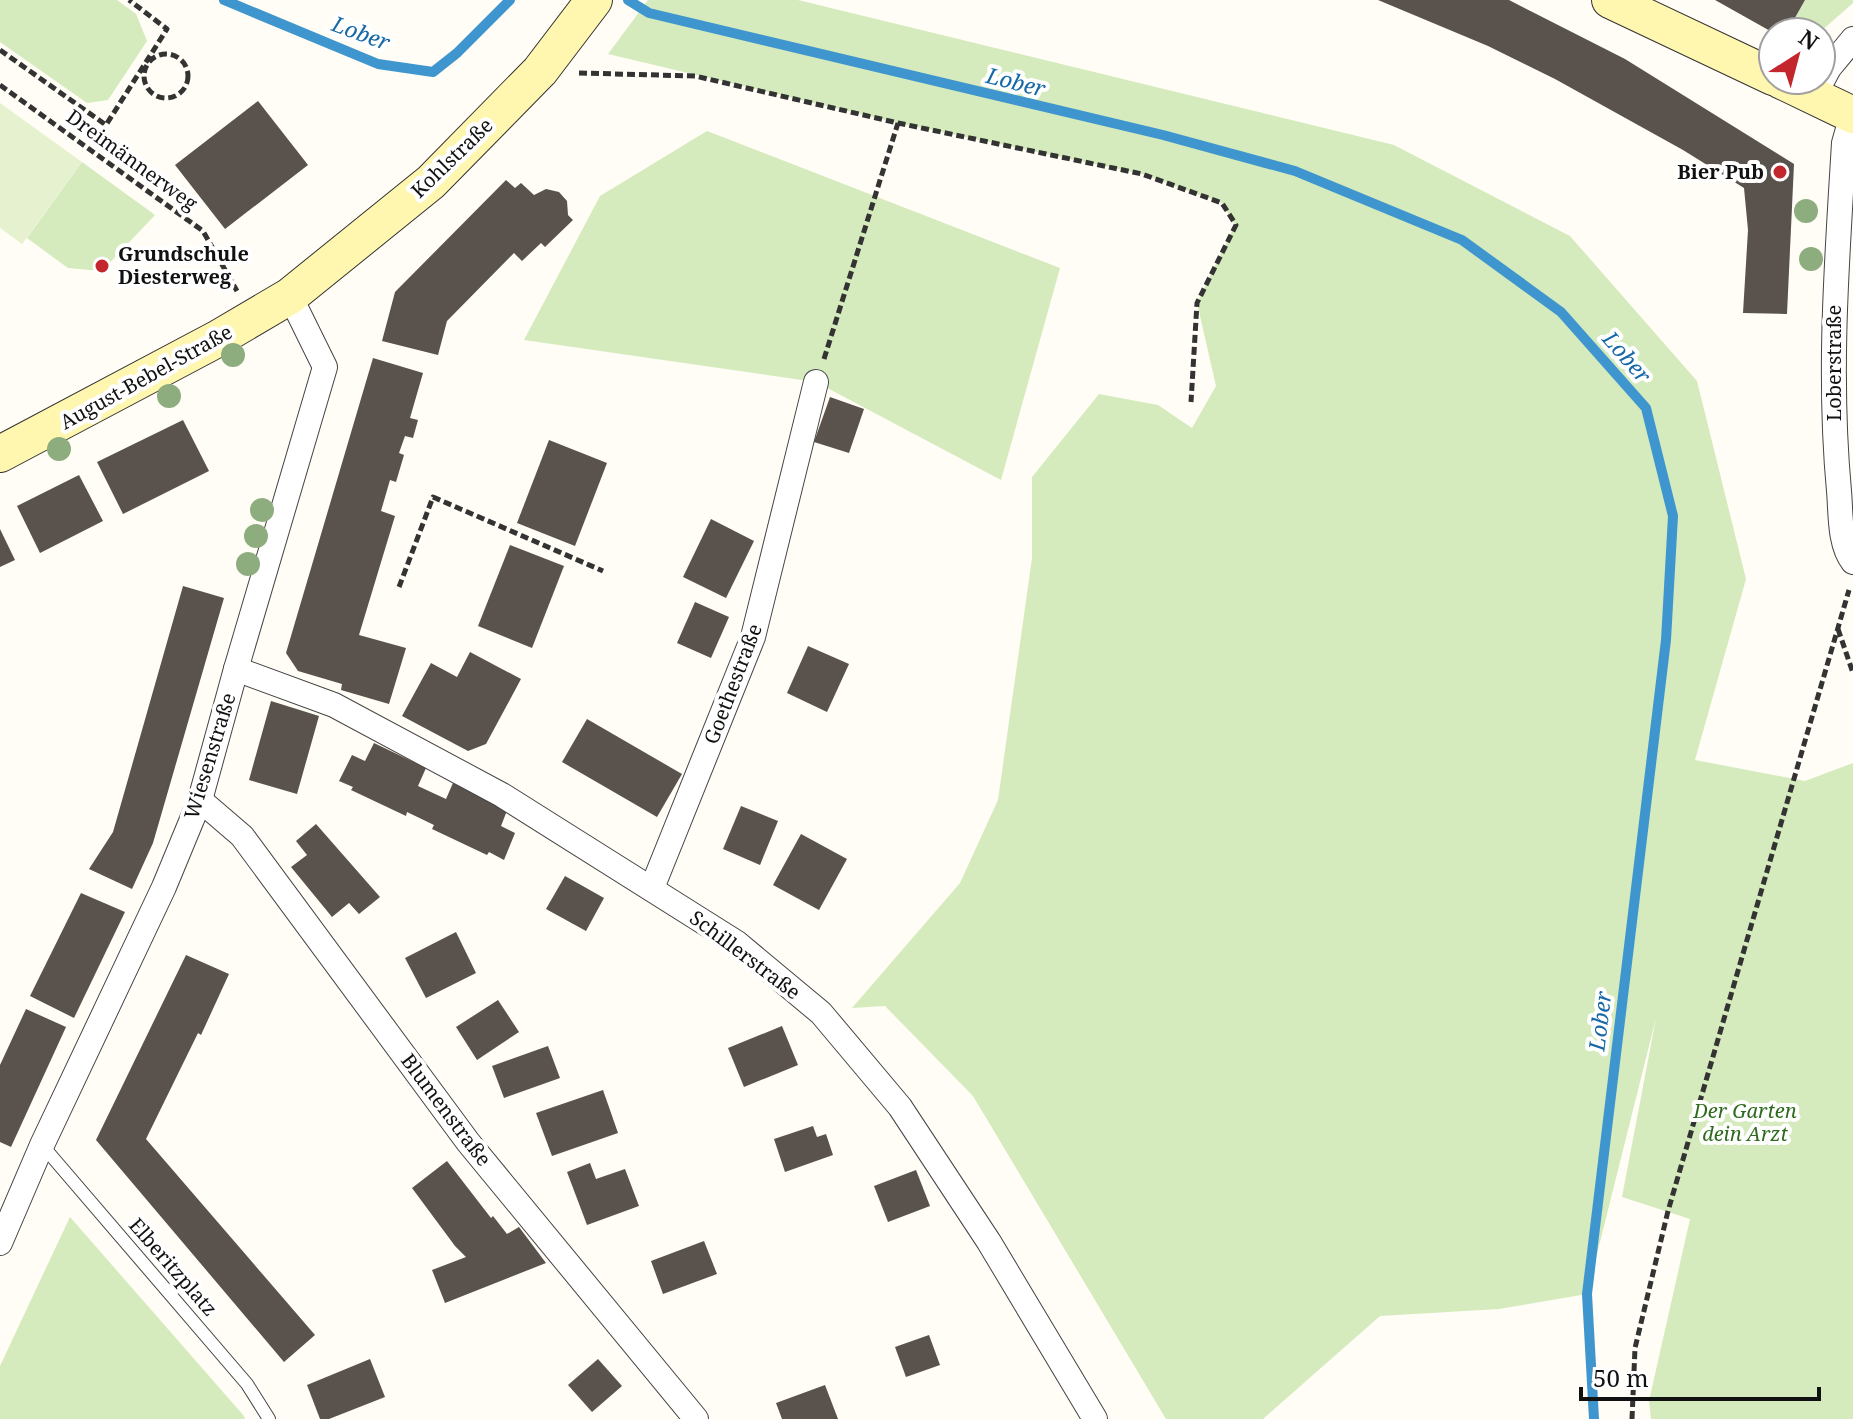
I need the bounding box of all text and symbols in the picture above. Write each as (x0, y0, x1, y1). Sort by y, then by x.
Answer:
water label: Lober (327, 7, 395, 57)
north arrow (1757, 16, 1837, 96)
text: N (1794, 22, 1825, 56)
water label: Lober (983, 59, 1050, 103)
street label: Dreimännerweg (61, 103, 203, 216)
street label: Kohlstraße (405, 112, 498, 203)
place label: Bier Pub (1677, 158, 1764, 185)
marker: Bier Pub (1771, 163, 1789, 181)
place label: Grundschule Diesterweg (118, 240, 249, 290)
marker: Grundschule Diesterweg (93, 257, 111, 275)
street label: Loberstraße (1820, 305, 1847, 421)
street label: August-Bebel-Straße (55, 318, 237, 435)
water label: Lober (1596, 323, 1659, 389)
street label: Goethestraße (697, 620, 768, 748)
street label: Wiesenstraße (178, 689, 242, 822)
street label: Schillerstraße (684, 904, 806, 1005)
water label: Lober (1580, 989, 1618, 1053)
street label: Blumenstraße (395, 1048, 498, 1172)
park label: Der Garten dein Arzt (1692, 1097, 1797, 1147)
street label: Elberitzplatz (123, 1212, 223, 1321)
scale bar (1581, 1351, 1819, 1401)
text: 50 m (1593, 1361, 1649, 1394)

